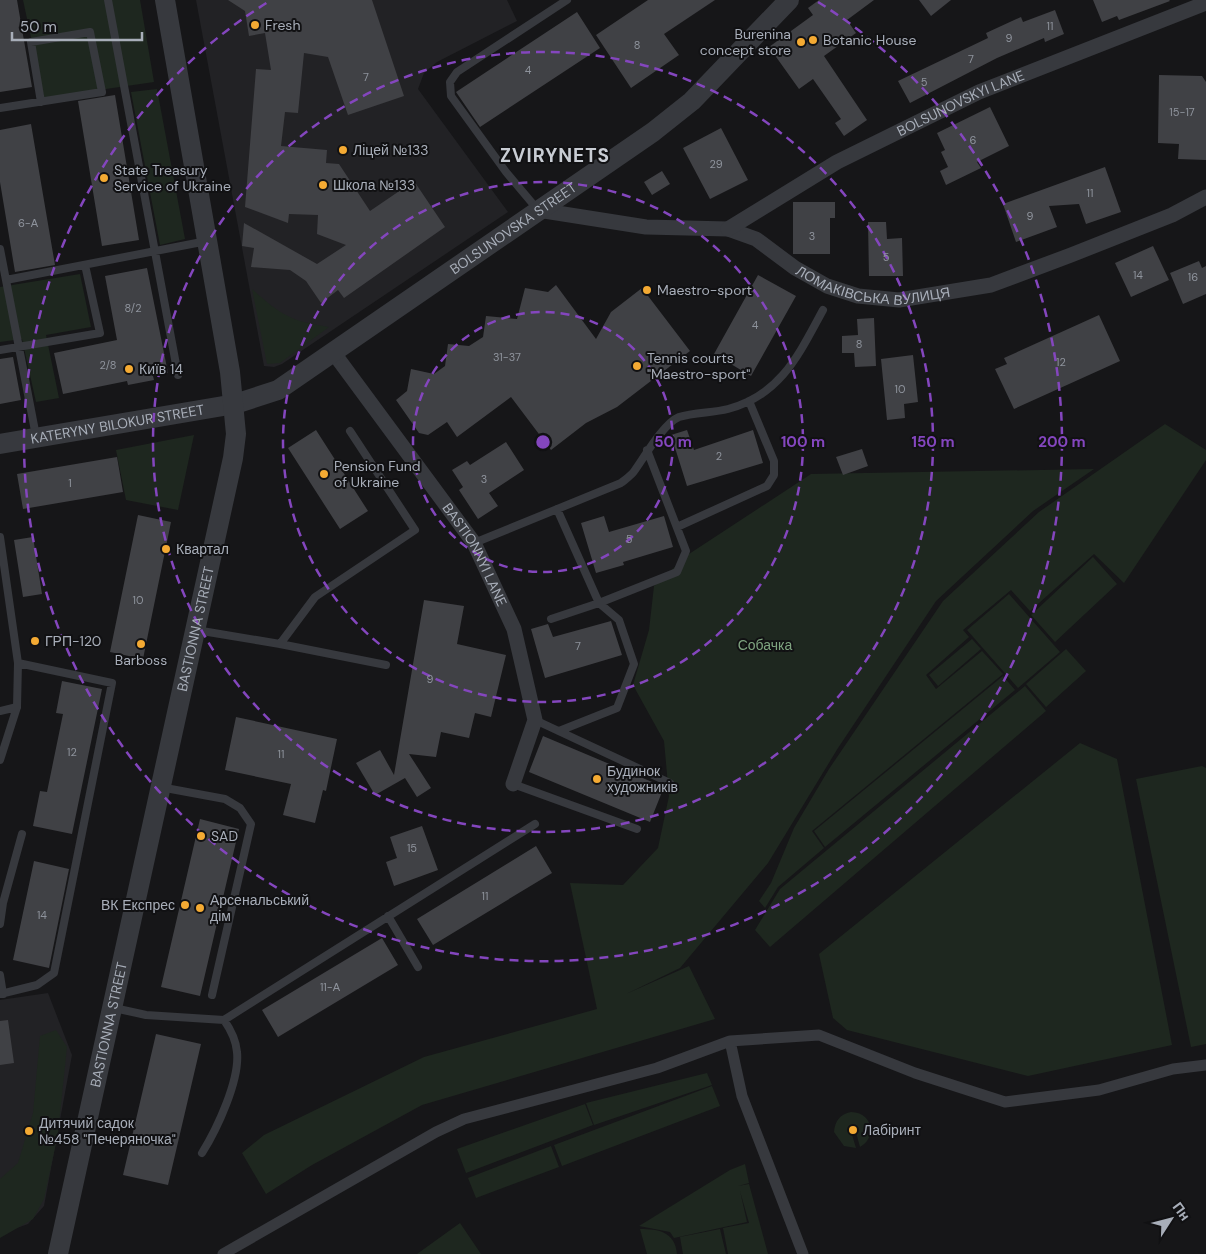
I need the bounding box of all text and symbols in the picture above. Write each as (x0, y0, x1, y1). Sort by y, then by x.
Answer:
scale bar (12, 10, 142, 42)
place label: Fresh (265, 16, 300, 34)
text: 50 m (20, 17, 57, 37)
marker: Fresh (249, 19, 261, 31)
house number: 11 (1047, 19, 1053, 33)
place label: Burenina concept store (700, 25, 791, 59)
place label: Botanic House (823, 31, 917, 49)
house number: 9 (1006, 31, 1013, 45)
marker: Botanic House (807, 34, 819, 46)
marker: Burenina concept store (795, 36, 807, 48)
house number: 8 (634, 38, 640, 52)
house number: 7 (968, 52, 974, 66)
house number: 4 (525, 63, 532, 77)
street label: BOLSUNOVSKYI LANE (894, 66, 1027, 140)
house number: 7 (363, 70, 369, 84)
house number: 5 (921, 75, 928, 89)
house number: 15-17 (1169, 105, 1195, 119)
house number: 6 (970, 133, 977, 147)
place label: Ліцей №133 (353, 141, 428, 159)
district label: ZVIRYNETS (500, 143, 610, 168)
marker: Ліцей №133 (337, 144, 349, 156)
house number: 29 (709, 157, 723, 171)
place label: State Treasury Service of Ukraine (114, 161, 231, 195)
marker: State Treasury Service of Ukraine (98, 172, 110, 184)
place label: Школа №133 (333, 176, 415, 194)
street label: BOLSUNOVSKA STREET (446, 178, 580, 278)
marker: Школа №133 (317, 179, 329, 191)
house number: 11 (1087, 186, 1093, 200)
house number: 9 (1027, 209, 1034, 223)
house number: 6-А (18, 216, 39, 230)
house number: 3 (809, 229, 815, 243)
house number: 5 (883, 250, 890, 264)
street label: ЛОМАКІВСЬКА ВУЛИЦЯ (793, 261, 951, 309)
house number: 14 (1133, 268, 1143, 282)
house number: 16 (1188, 270, 1198, 284)
place label: Maestro-sport (657, 281, 752, 299)
marker: Maestro-sport (641, 284, 653, 296)
house number: 8/2 (125, 301, 141, 315)
house number: 4 (752, 318, 759, 332)
house number: 8 (856, 337, 862, 351)
place label: Tennis courts "Maestro-sport" (647, 349, 750, 383)
house number: 31-37 (493, 350, 521, 364)
house number: 12 (1056, 355, 1066, 369)
house number: 2/8 (100, 358, 116, 372)
place label: Київ 14 (139, 360, 183, 378)
marker: Tennis courts "Maestro-sport" (631, 360, 643, 372)
marker: Київ 14 (123, 363, 135, 375)
house number: 10 (895, 382, 905, 396)
street label: KATERYNY BILOKUR STREET (29, 400, 206, 448)
text: 50 m (654, 432, 692, 452)
text: 100 m (781, 432, 825, 452)
text: 150 m (912, 432, 955, 452)
text: 200 m (1038, 432, 1086, 452)
centre of rings (534, 433, 552, 451)
house number: 2 (716, 449, 722, 463)
place label: Pension Fund of Ukraine (334, 457, 420, 491)
marker: Pension Fund of Ukraine (318, 468, 330, 480)
house number: 3 (481, 472, 487, 486)
house number: 1 (68, 476, 72, 490)
street label: BASTIONNYI LANE (439, 499, 511, 609)
house number: 5 (626, 532, 633, 546)
place label: Квартал (176, 540, 229, 558)
marker: Квартал (160, 543, 172, 555)
street label: BASTIONNA STREET (173, 565, 218, 693)
house number: 10 (133, 593, 143, 607)
place label: ГРП-120 (45, 632, 101, 650)
marker: ГРП-120 (29, 635, 41, 647)
park label: Собачка (738, 636, 793, 654)
marker: Barboss (135, 638, 147, 650)
house number: 7 (575, 639, 581, 653)
place label: Barboss (115, 651, 167, 669)
house number: 9 (427, 672, 434, 686)
house number: 12 (67, 745, 77, 759)
house number: 11 (278, 747, 284, 761)
place label: Будинок художників (607, 762, 678, 796)
marker: Будинок художників (591, 773, 603, 785)
place label: SAD (211, 827, 238, 845)
marker: SAD (195, 830, 207, 842)
house number: 15 (407, 841, 417, 855)
house number: 11 (482, 889, 488, 903)
place label: Арсенальський дім (210, 891, 309, 925)
place label: ВК Експрес (101, 896, 175, 914)
marker: ВК Експрес (179, 899, 191, 911)
marker: Арсенальський дім (194, 902, 206, 914)
house number: 14 (37, 908, 47, 922)
street label: BASTIONNA STREET (86, 960, 131, 1089)
house number: 11-А (320, 980, 341, 994)
place label: Дитячий садок №458 "Печеряночка" (39, 1114, 176, 1148)
place label: Лабіринт (863, 1121, 921, 1139)
marker: Лабіринт (847, 1124, 859, 1136)
marker: Дитячий садок №458 "Печеряночка" (23, 1125, 35, 1137)
north arrow (1146, 1194, 1196, 1244)
text: Пн (1169, 1199, 1194, 1224)

